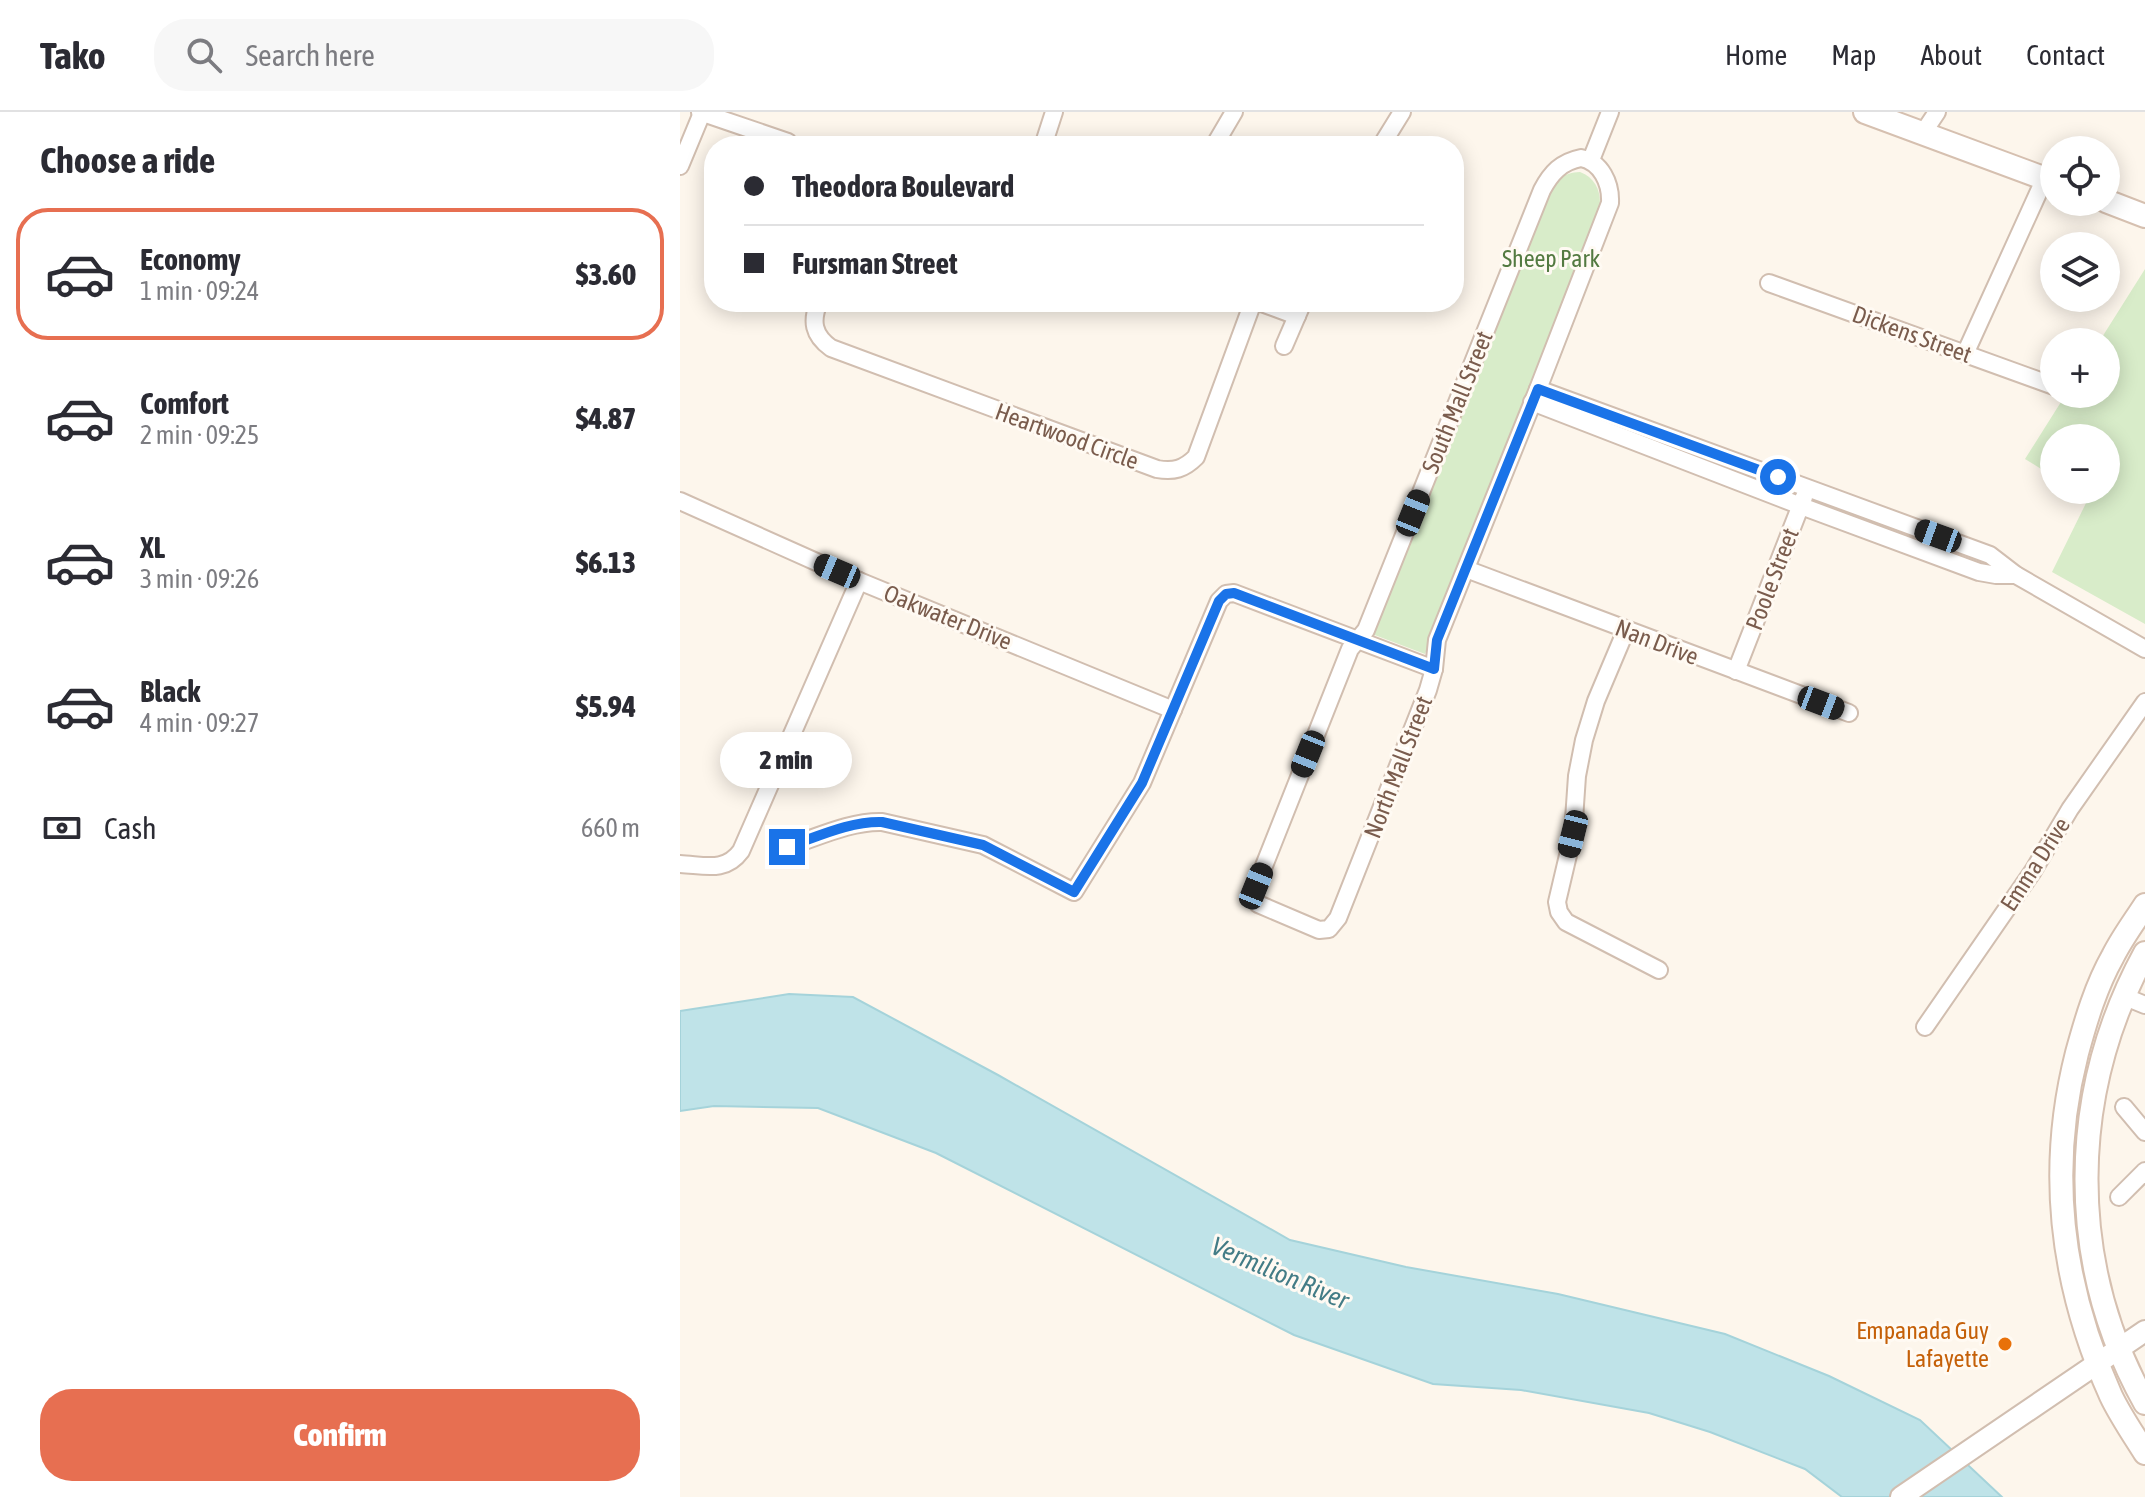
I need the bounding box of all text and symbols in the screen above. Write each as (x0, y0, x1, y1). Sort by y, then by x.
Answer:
search box (154, 19, 714, 91)
icon: search (182, 33, 226, 77)
text: Tako (40, 34, 106, 77)
text: Search here (246, 38, 375, 72)
text: Home (1725, 39, 1787, 71)
text: Map (1831, 39, 1876, 71)
text: About (1920, 39, 1982, 71)
text: Contact (2026, 39, 2105, 71)
map controls (2040, 136, 2120, 504)
button: locate (2040, 136, 2120, 216)
text: Choose a ride (40, 139, 215, 181)
text: Theodora Boulevard (792, 169, 1014, 203)
button: layers (2040, 232, 2120, 312)
icon: car (44, 238, 116, 310)
text: Economy (140, 242, 241, 276)
park label: Sheep Park (1502, 245, 1601, 272)
text: Fursman Street (792, 246, 958, 280)
text: $3.60 (576, 257, 636, 291)
text: 1 min · 09:24 (140, 276, 259, 306)
street label: Dickens Street (1849, 300, 1975, 368)
street label: South Mall Street (1416, 327, 1498, 477)
button: + (2040, 328, 2120, 408)
icon: car (44, 382, 116, 454)
text: Comfort (140, 386, 229, 420)
street label: Heartwood Circle (992, 398, 1142, 474)
text: $4.87 (576, 401, 636, 435)
text: 2 min · 09:25 (140, 420, 259, 450)
button: − (2040, 424, 2120, 504)
route start (1760, 459, 1796, 495)
car (1393, 486, 1433, 540)
car (1911, 517, 1965, 555)
street label: Poole Street (1740, 524, 1804, 634)
icon: car (44, 526, 116, 598)
text: XL (140, 530, 165, 564)
text: $6.13 (576, 545, 636, 579)
car (810, 551, 864, 591)
text: 3 min · 09:26 (140, 564, 259, 594)
street label: Oakwater Drive (880, 579, 1016, 655)
street label: Nan Drive (1612, 614, 1702, 670)
icon: car (44, 670, 116, 742)
text: Black (140, 674, 200, 708)
car (1794, 683, 1848, 723)
text: $5.94 (576, 689, 636, 723)
street label: North Mall Street (1359, 692, 1438, 842)
text: 4 min · 09:27 (140, 708, 259, 738)
car (1288, 727, 1328, 781)
callout: 2 min (721, 731, 853, 787)
text: 2 min (759, 745, 813, 775)
icon: cash (40, 806, 84, 850)
car (1556, 808, 1590, 860)
text: Cash (104, 811, 157, 845)
street label: Emma Drive (1995, 812, 2075, 916)
text: 660 m (581, 813, 640, 843)
route end (769, 829, 805, 865)
car (1236, 859, 1276, 913)
water label: Vermilion River (1207, 1231, 1354, 1316)
place label: Empanada Guy Lafayette (1856, 1317, 1989, 1372)
marker: Empanada Guy Lafayette (1996, 1335, 2014, 1353)
button: Confirm (40, 1389, 640, 1481)

